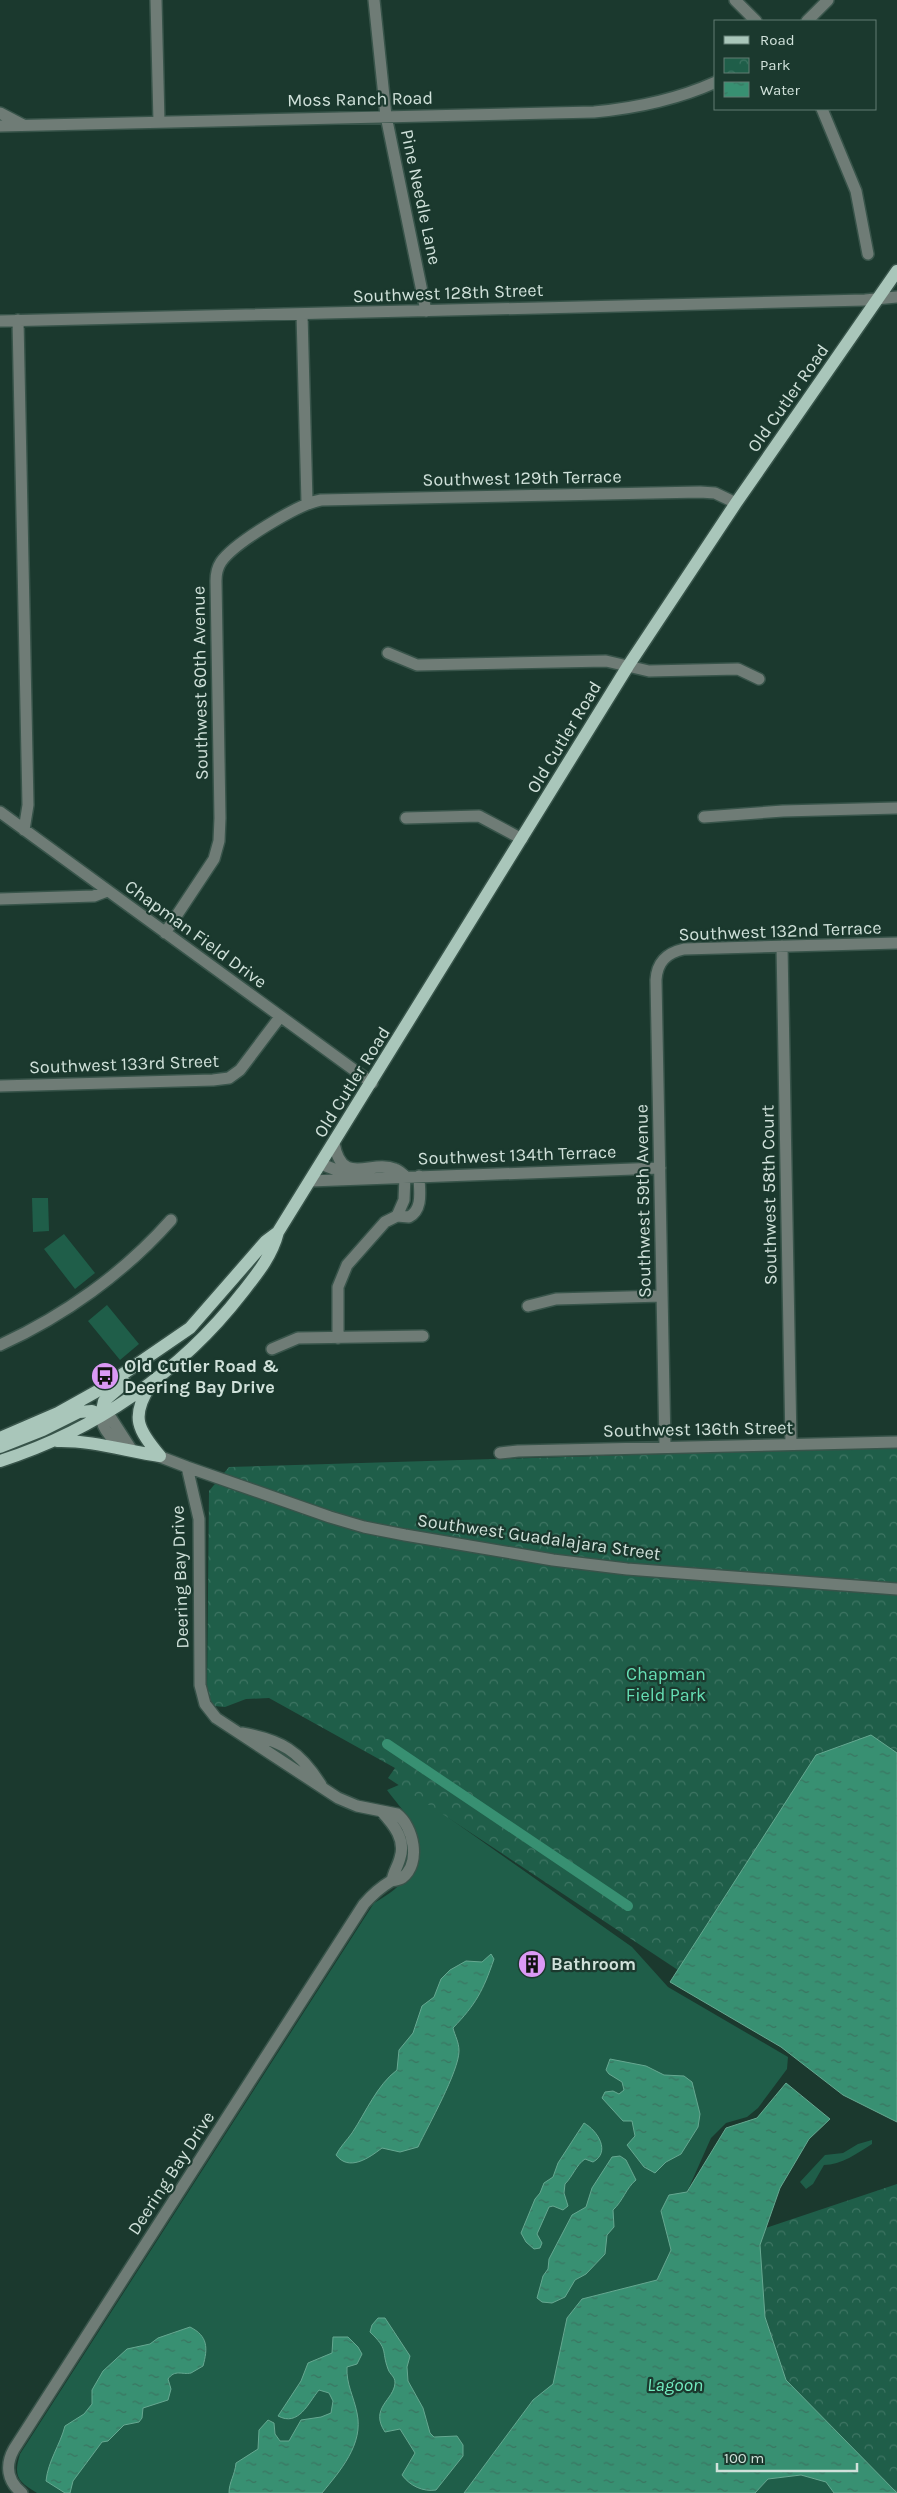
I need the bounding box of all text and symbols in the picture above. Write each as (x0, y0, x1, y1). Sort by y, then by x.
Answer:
legend (714, 20, 877, 110)
text: Road (760, 31, 795, 49)
text: Park (760, 56, 790, 74)
text: Water (760, 81, 801, 99)
street label: Moss Ranch Road (287, 87, 433, 111)
street label: Pine Needle Lane (396, 127, 446, 267)
street label: Southwest 128th Street (352, 279, 544, 307)
street label: Old Cutler Road (743, 340, 833, 456)
street label: Southwest 129th Terrace (422, 465, 622, 491)
street label: Southwest 60th Avenue (187, 586, 213, 780)
street label: Old Cutler Road (522, 677, 606, 797)
street label: Chapman Field Drive (121, 875, 271, 993)
street label: Southwest 132nd Terrace (678, 916, 882, 946)
street label: Old Cutler Road (309, 1022, 395, 1142)
street label: Southwest 133rd Street (29, 1050, 220, 1078)
street label: Southwest 59th Avenue (630, 1104, 656, 1298)
street label: Southwest 58th Court (756, 1104, 782, 1285)
street label: Southwest 134th Terrace (417, 1141, 617, 1169)
place label: Old Cutler Road & Deering Bay Drive (124, 1355, 279, 1398)
bus stop icon: Old Cutler Road & Deering Bay Drive (90, 1361, 120, 1391)
street label: Southwest 136th Street (603, 1416, 794, 1442)
street label: Deering Bay Drive (167, 1505, 193, 1649)
street label: Southwest Guadalajara Street (416, 1509, 662, 1565)
park label: Chapman Field Park (626, 1663, 706, 1706)
building icon: Bathroom (517, 1949, 547, 1979)
place label: Bathroom (551, 1953, 636, 1975)
street label: Deering Bay Drive (123, 2107, 219, 2239)
water label: Lagoon (647, 2374, 703, 2396)
scale bar (717, 2440, 857, 2472)
text: 100 m (724, 2449, 764, 2467)

